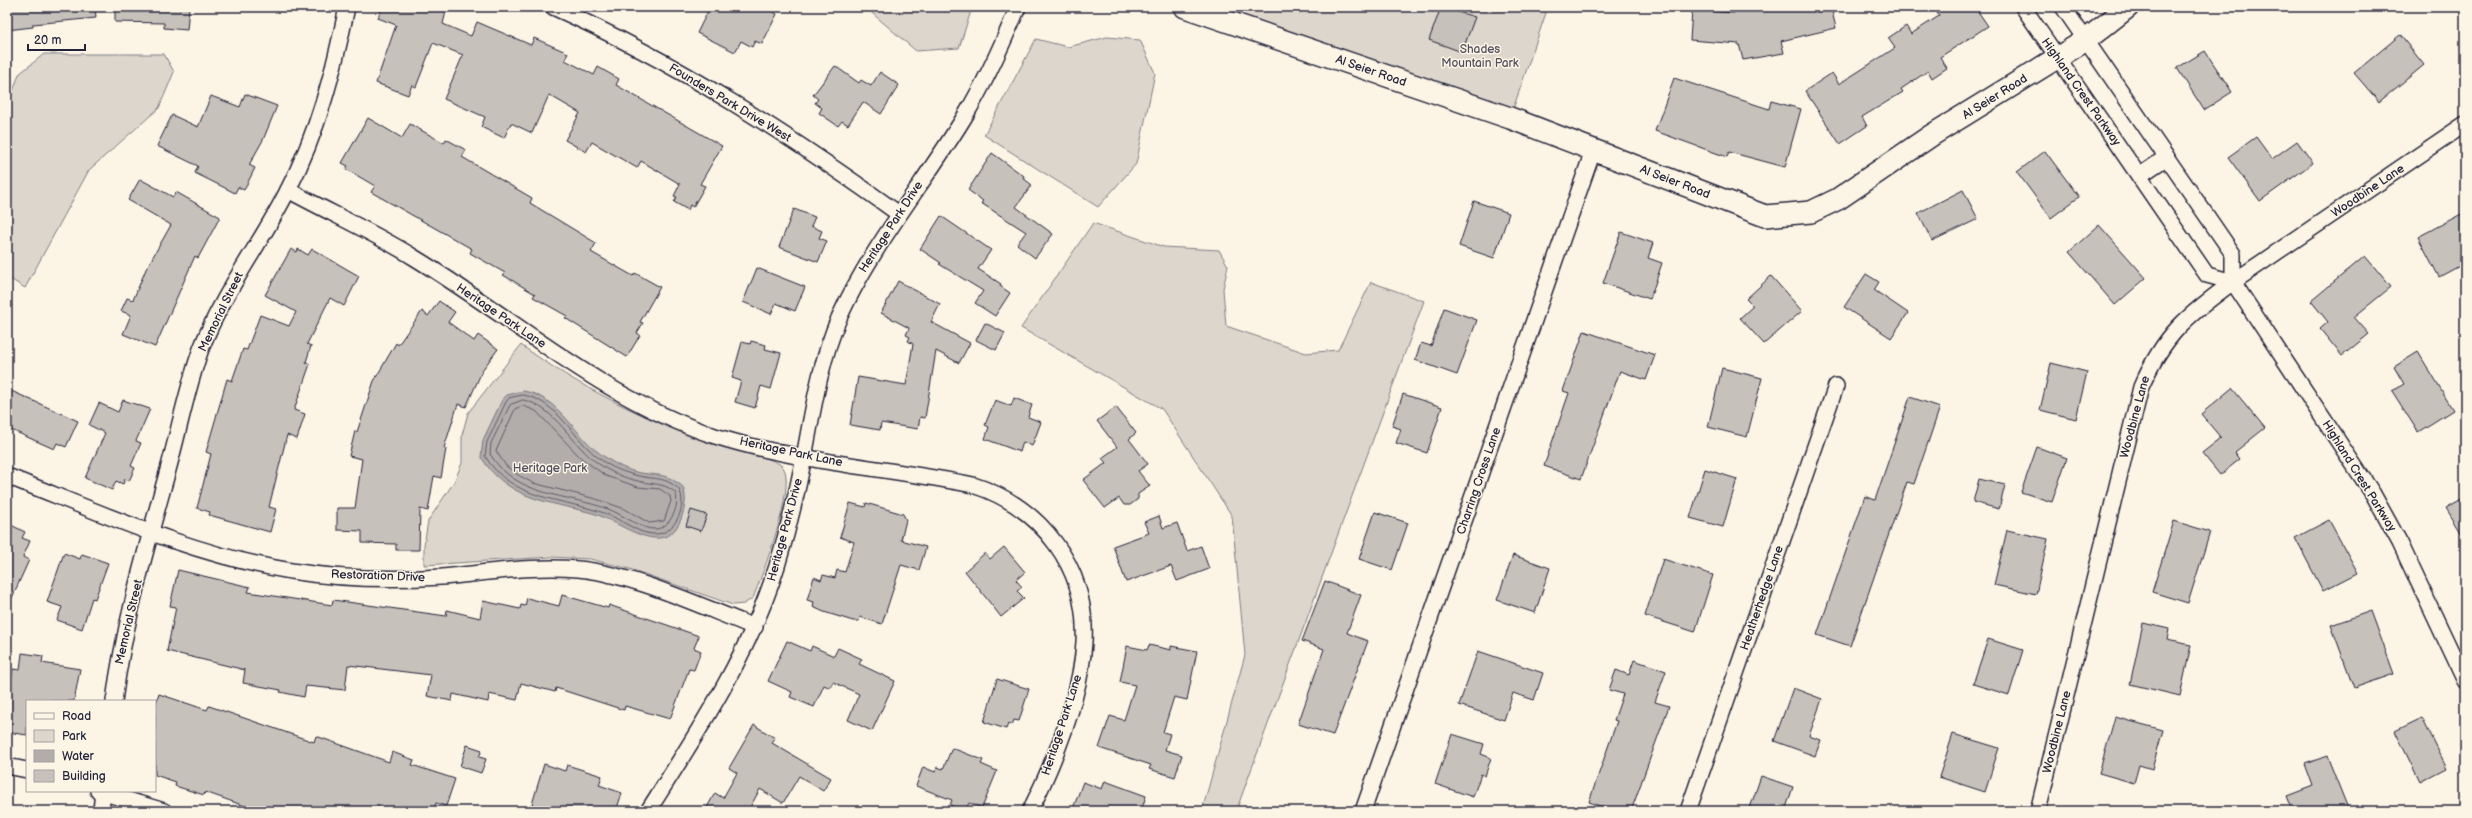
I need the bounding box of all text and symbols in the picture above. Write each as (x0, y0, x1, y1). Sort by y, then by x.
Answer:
scale bar (28, 26, 85, 52)
text: 20 m (34, 33, 61, 48)
street label: Highland Crest Parkway (2038, 35, 2124, 149)
park label: Shades Mountain Park (1441, 42, 1519, 71)
street label: Al Seier Road (1334, 52, 1408, 90)
street label: Founders Park Drive West (666, 61, 794, 146)
street label: Al Seier Road (1960, 71, 2030, 123)
street label: Woodbine Lane (2329, 161, 2407, 221)
street label: Al Seier Road (1638, 162, 1712, 202)
street label: Heritage Park Drive (856, 178, 926, 276)
street label: Memorial Street (195, 269, 247, 354)
street label: Heritage Park Lane (453, 280, 549, 352)
street label: Woodbine Lane (2117, 374, 2153, 460)
street label: Highland Crest Parkway (2319, 418, 2400, 535)
street label: Charring Cross Lane (1454, 426, 1504, 536)
street label: Heritage Park Lane (738, 434, 844, 470)
park label: Heritage Park (513, 461, 587, 476)
street label: Heritage Park Drive (764, 477, 806, 583)
street label: Heatherhedge Lane (1737, 544, 1787, 652)
street label: Restoration Drive (331, 567, 425, 585)
street label: Memorial Street (112, 578, 146, 666)
street label: Heritage Park Lane (1039, 673, 1085, 777)
street label: Woodbine Lane (2039, 689, 2075, 775)
legend (26, 700, 156, 792)
text: Road (62, 709, 91, 724)
text: Park (62, 729, 86, 744)
text: Water (62, 749, 94, 764)
text: Building (62, 769, 106, 784)

